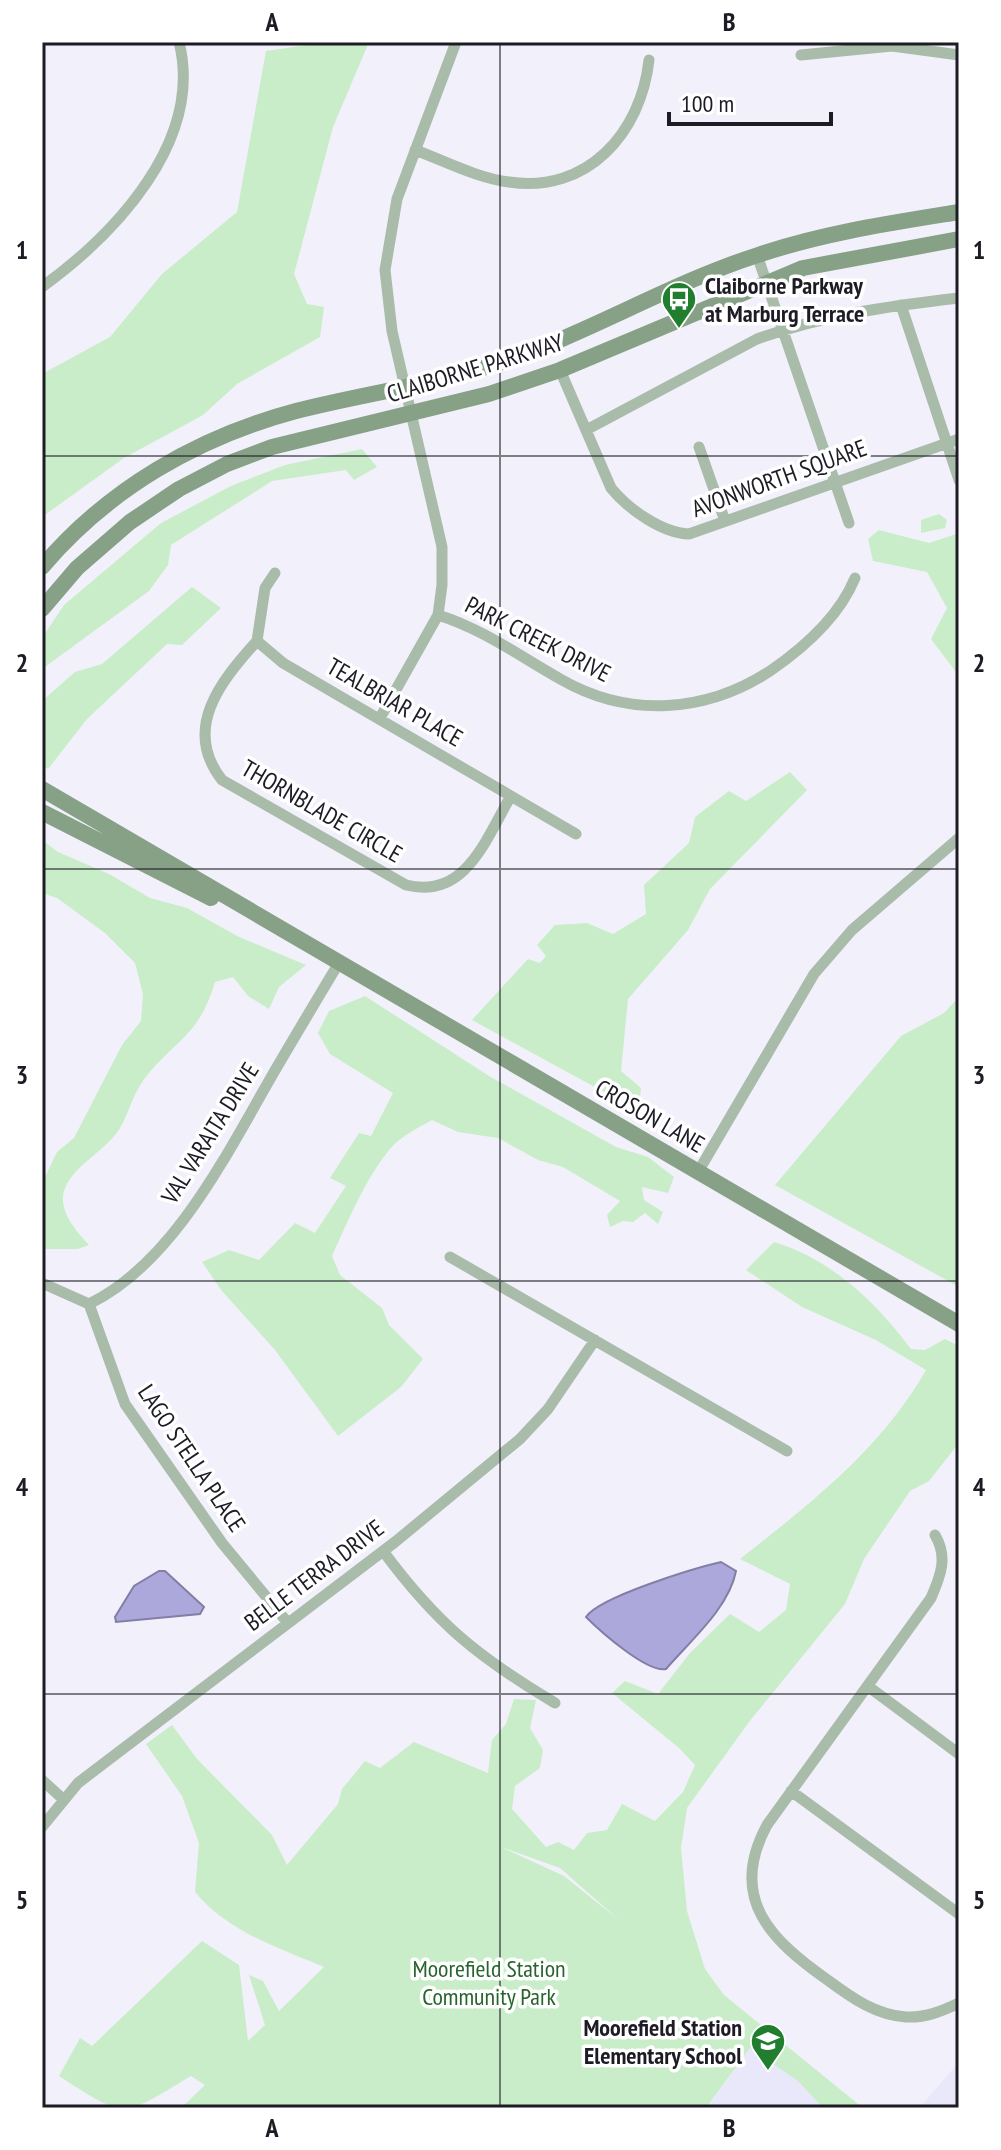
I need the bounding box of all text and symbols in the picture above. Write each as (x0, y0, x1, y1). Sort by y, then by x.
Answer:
text: A (264, 5, 279, 38)
text: B (723, 5, 736, 38)
scale bar (669, 76, 831, 126)
text: 100 m (681, 88, 734, 119)
text: 1 (16, 233, 28, 266)
text: 1 (973, 233, 985, 266)
place label: Claiborne Parkway at Marburg Terrace (705, 270, 864, 329)
bus stop icon: Claiborne Parkway at Marburg Terrace (660, 280, 698, 330)
street label: CLAIBORNE PARKWAY (383, 326, 567, 410)
street label: AVONWORTH SQUARE (687, 432, 871, 524)
street label: PARK CREEK DRIVE (460, 589, 616, 689)
text: 2 (16, 646, 28, 679)
text: 2 (973, 646, 985, 679)
street label: TEALBRIAR PLACE (322, 651, 468, 753)
street label: THORNBLADE CIRCLE (236, 752, 408, 870)
street label: VAL VARAITA DRIVE (154, 1057, 266, 1210)
text: 3 (16, 1058, 28, 1091)
text: 3 (973, 1058, 985, 1091)
street label: CROSON LANE (590, 1072, 710, 1160)
street label: LAGO STELLA PLACE (131, 1378, 253, 1538)
text: 4 (16, 1470, 29, 1503)
text: 4 (973, 1470, 986, 1503)
street label: BELLE TERRA DRIVE (238, 1513, 390, 1637)
text: 5 (16, 1883, 28, 1916)
text: 5 (973, 1883, 985, 1916)
park label: Moorefield Station Community Park (412, 1953, 566, 2012)
place label: Moorefield Station Elementary School (583, 2012, 742, 2071)
school or university icon: Moorefield Station Elementary School (749, 2022, 787, 2072)
text: A (264, 2111, 279, 2144)
text: B (723, 2111, 736, 2144)

